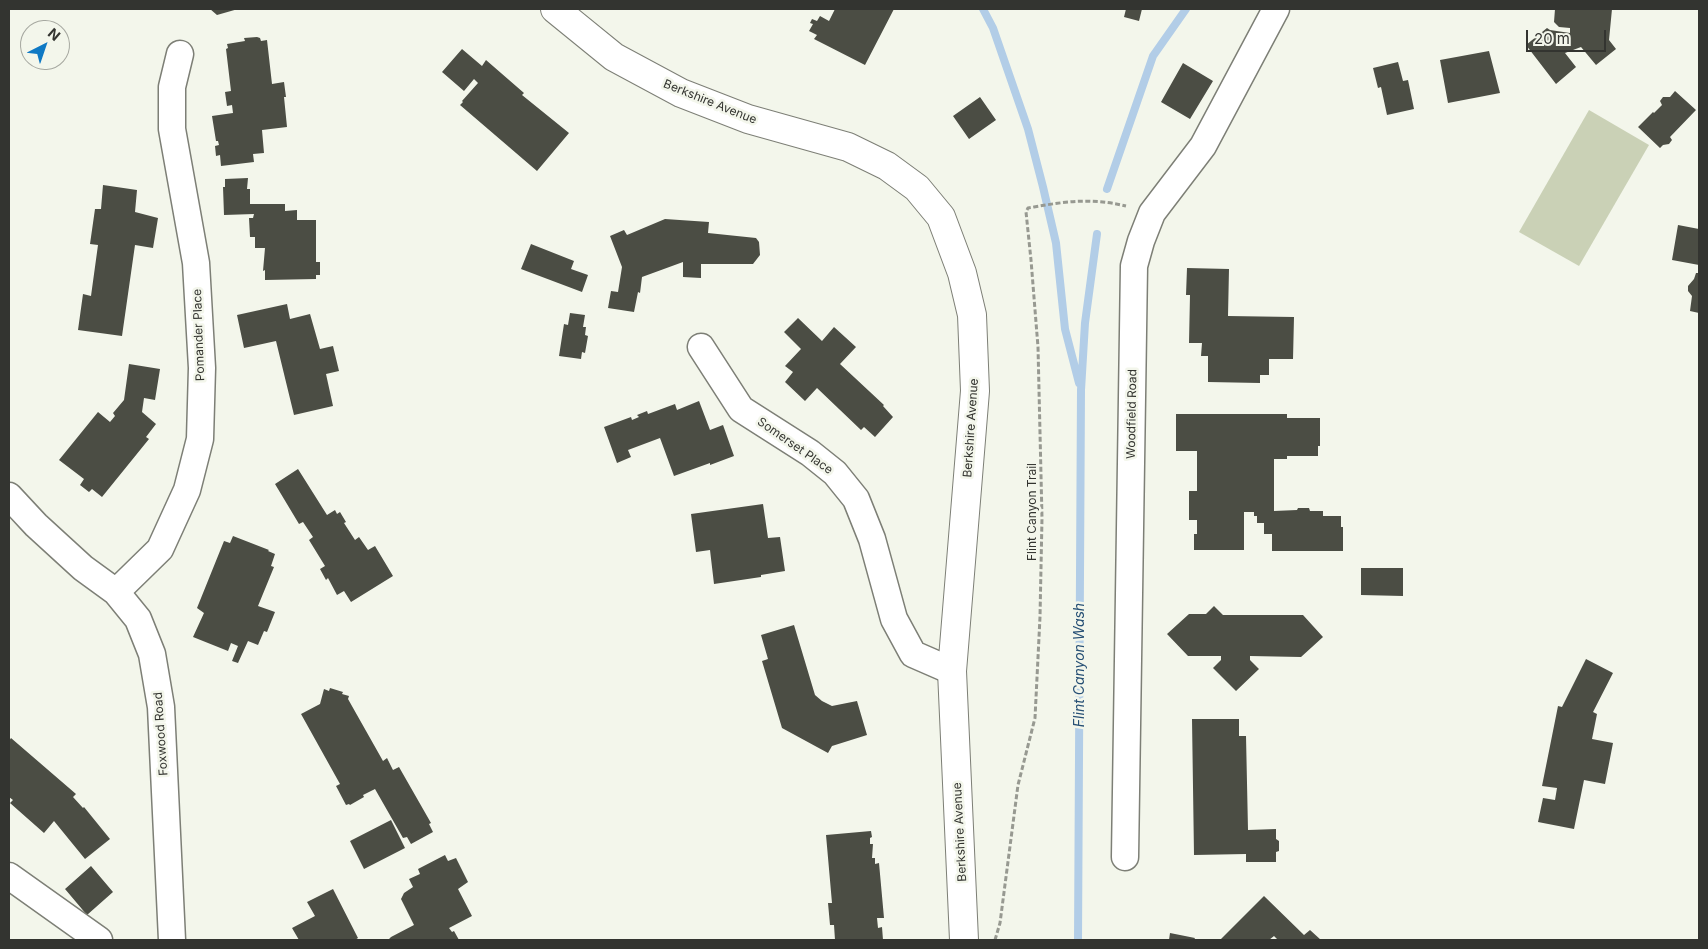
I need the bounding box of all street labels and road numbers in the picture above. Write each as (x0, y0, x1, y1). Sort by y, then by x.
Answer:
street label: Berkshire Avenue (661, 77, 759, 127)
street label: Pomander Place (190, 289, 208, 381)
street label: Woodfield Road (1124, 369, 1140, 459)
street label: Berkshire Avenue (960, 378, 982, 478)
street label: Somerset Place (755, 415, 835, 477)
street label: Flint Canyon Trail (1025, 463, 1039, 561)
street label: Foxwood Road (151, 692, 171, 776)
street label: Berkshire Avenue (950, 782, 970, 882)

